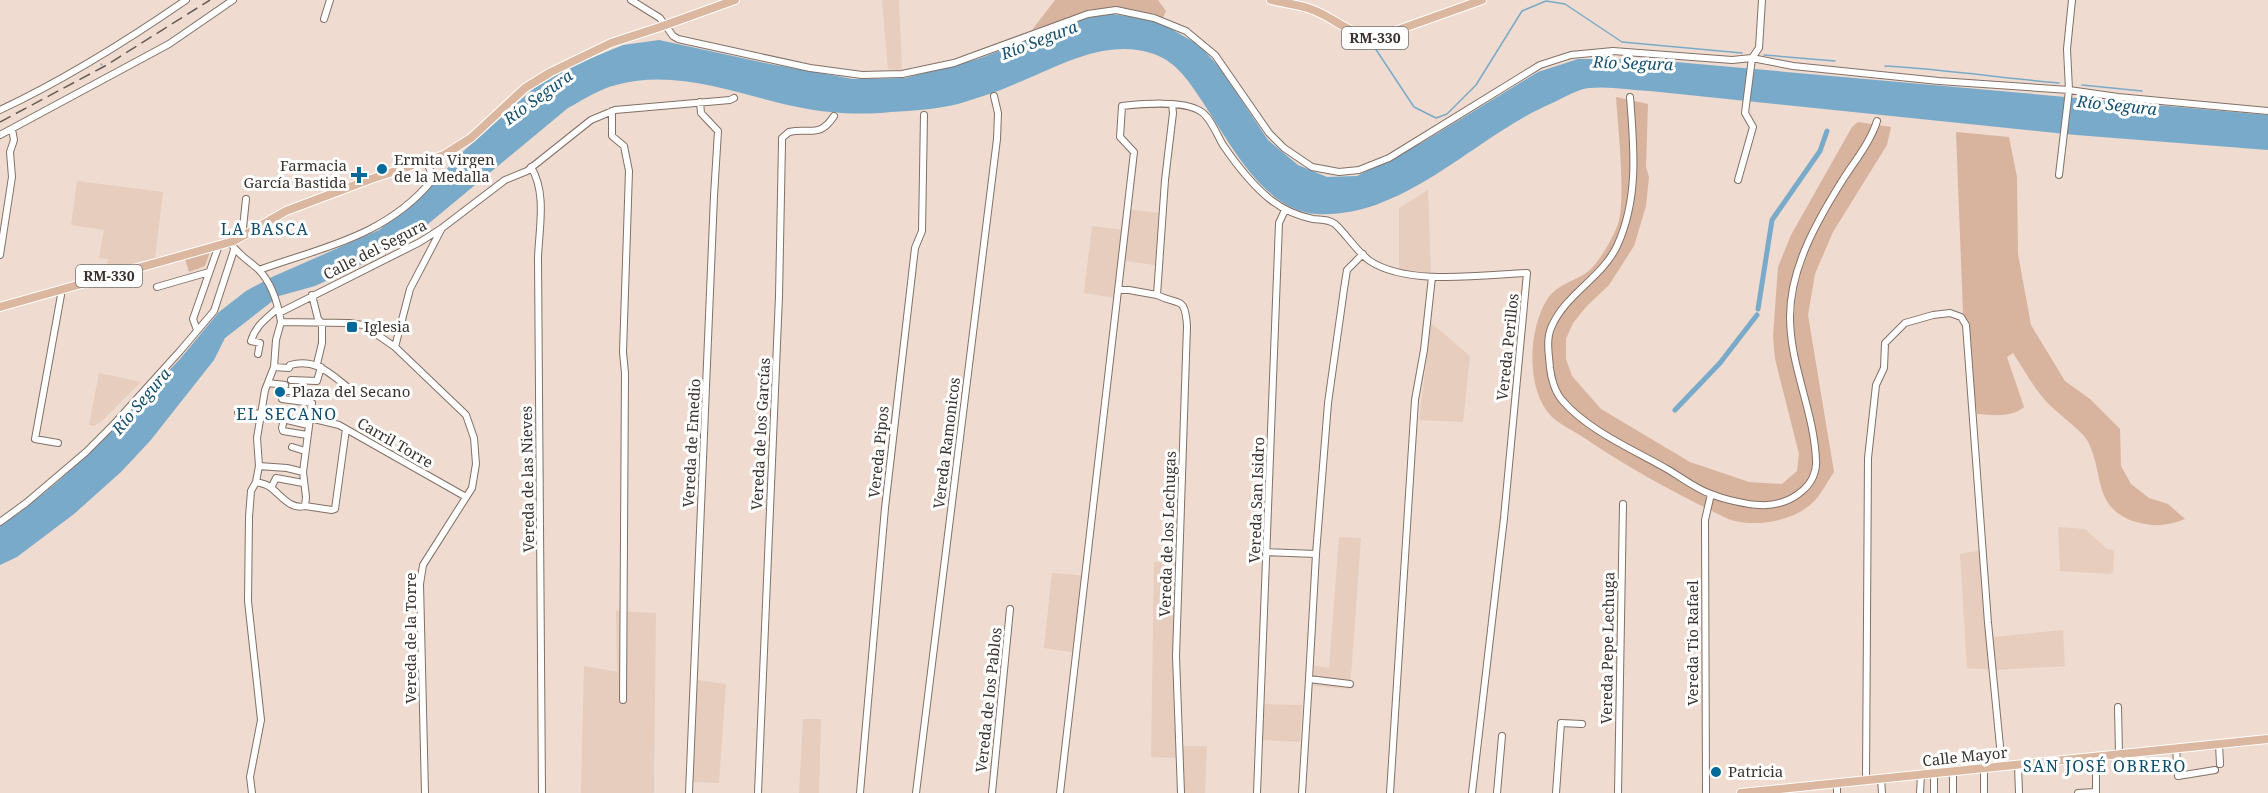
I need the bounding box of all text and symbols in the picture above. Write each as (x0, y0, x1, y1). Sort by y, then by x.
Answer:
water label: Río Segura (997, 15, 1081, 65)
road number: RM-330 (1342, 27, 1408, 49)
water label: Río Segura (1591, 51, 1674, 75)
water label: Río Segura (498, 64, 578, 130)
water label: Río Segura (2075, 90, 2159, 120)
place label: Ermita Virgen de la Medalla (394, 149, 495, 186)
place label: Farmacia García Bastida (243, 155, 347, 192)
marker: Ermita Virgen de la Medalla (375, 162, 389, 176)
marker: Farmacia García Bastida (352, 168, 366, 182)
street label: Calle del Segura (319, 214, 430, 284)
district label: LA BASCA (221, 218, 309, 240)
road number: RM-330 (76, 265, 142, 287)
street label: Vereda Perillos (1491, 292, 1523, 401)
place label: Iglesia (364, 316, 410, 336)
marker: Iglesia (345, 320, 359, 334)
street label: Vereda de los Garcías (746, 357, 774, 511)
water label: Río Segura (106, 363, 176, 440)
street label: Vereda Ramonicos (928, 376, 964, 510)
street label: Vereda de Emedio (678, 378, 704, 508)
place label: Plaza del Secano (292, 381, 410, 401)
marker: Plaza del Secano (273, 385, 287, 399)
district label: EL SECANO (236, 403, 338, 425)
street label: Vereda de las Nieves (516, 405, 538, 552)
street label: Vereda Pipos (863, 405, 893, 499)
street label: Carril Torre (354, 412, 437, 472)
street label: Vereda San Isidro (1244, 437, 1268, 563)
street label: Vereda de los Lechugas (1154, 450, 1180, 617)
street label: Vereda de la Torre (400, 572, 420, 704)
street label: Vereda Pepe Lechuga (1596, 572, 1618, 724)
street label: Vereda Tio Rafael (1682, 580, 1702, 706)
street label: Vereda de los Pablos (970, 626, 1006, 773)
street label: Calle Mayor (1921, 742, 2008, 770)
district label: SAN JOSÉ OBRERO (2023, 755, 2187, 777)
place label: Patricia (1728, 761, 1783, 781)
marker: Patricia (1709, 765, 1723, 779)

